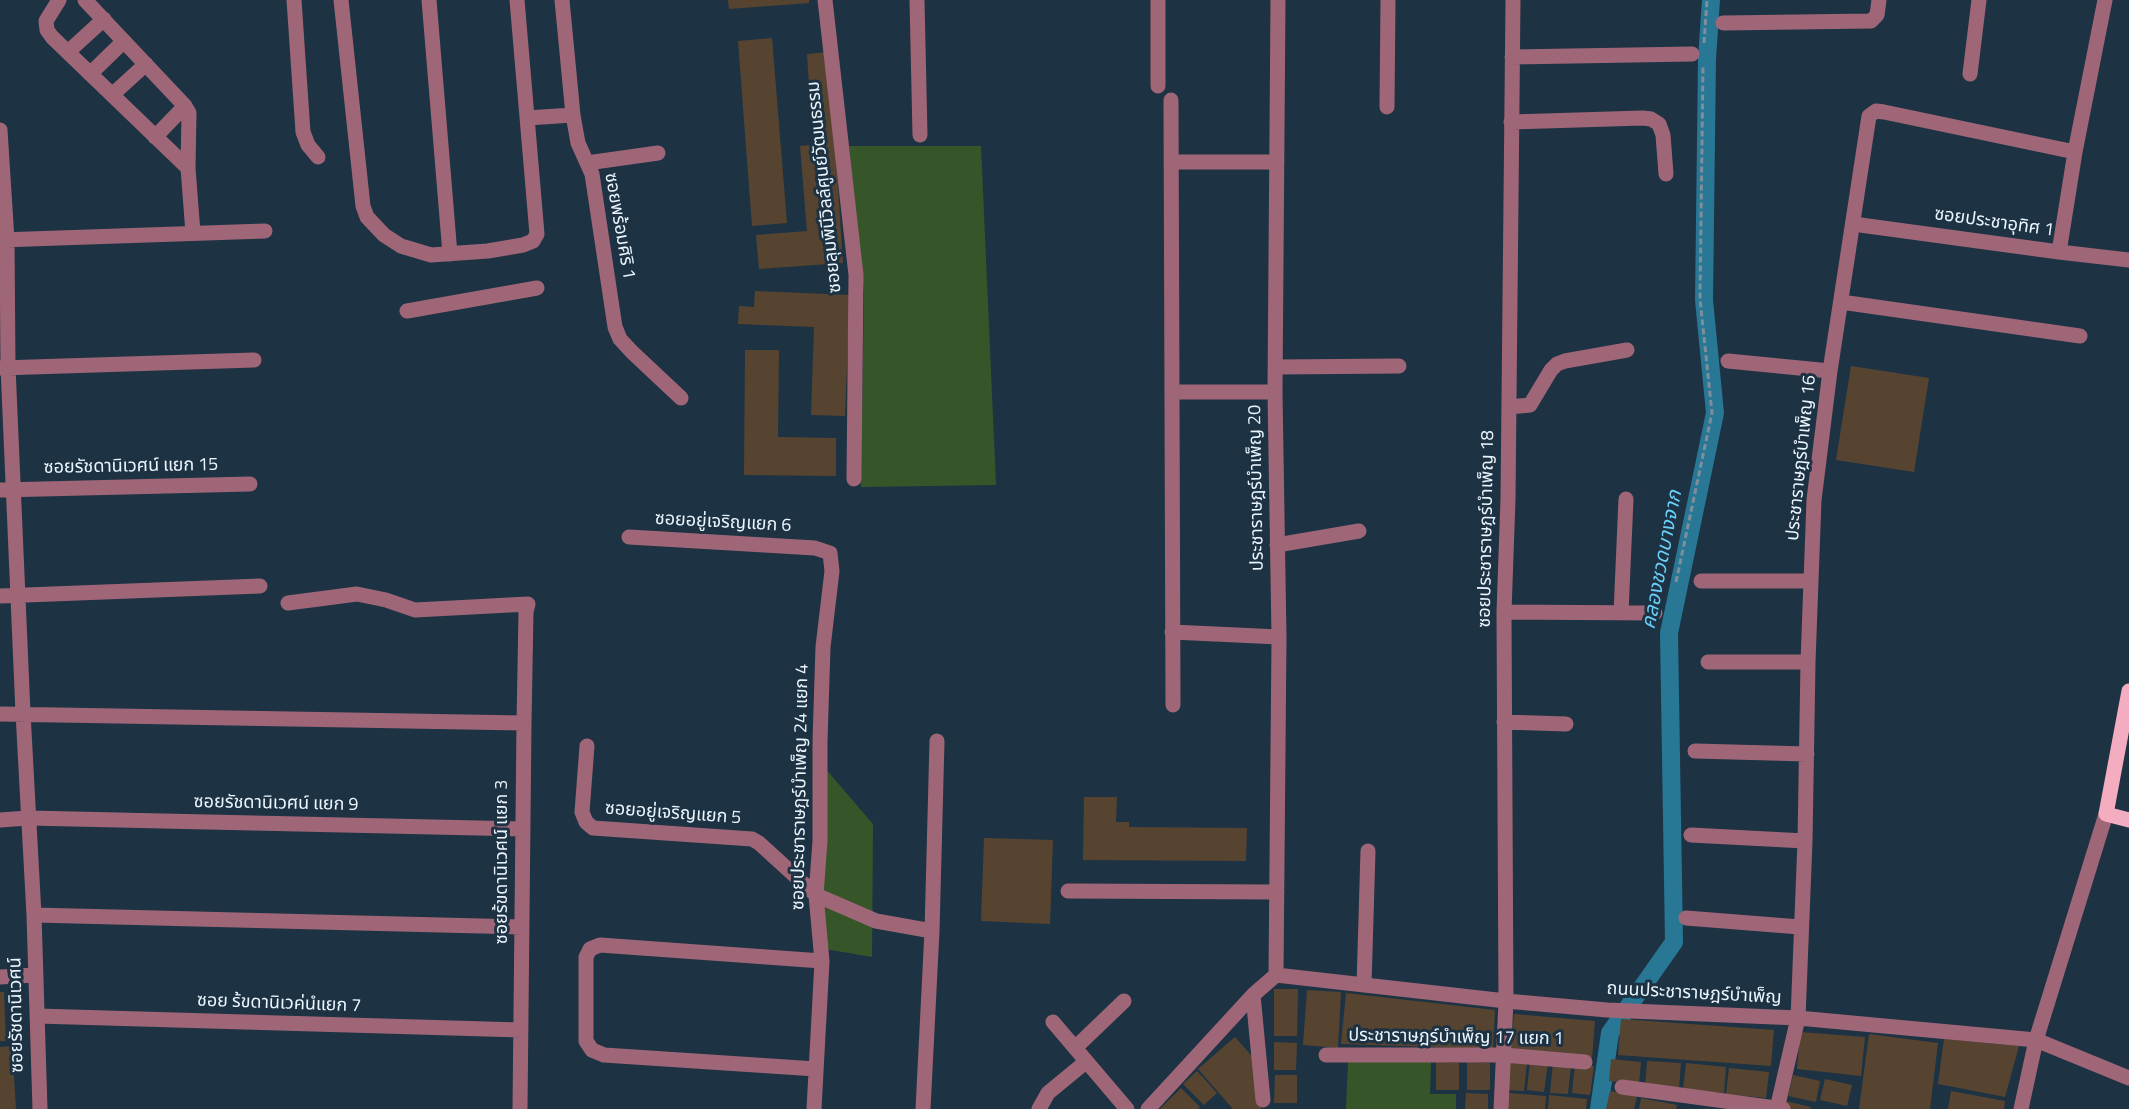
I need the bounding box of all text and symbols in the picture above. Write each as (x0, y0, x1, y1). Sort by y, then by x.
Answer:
street label: ซอยลุมพินีวิลล์ศูนย์วัฒนธรรม (803, 80, 847, 294)
street label: ซอยพร้อมศิริ 1 (599, 171, 639, 281)
street label: ซอยประชาอุทิศ 1 (1933, 204, 2055, 242)
street label: ประชาราษฎร์บำเพ็ญ 16 (1783, 374, 1821, 542)
street label: ประชาราษฎร์บำเพ็ญ 20 (1245, 405, 1269, 571)
street label: ซอยประชาราษฎร์บำเพ็ญ 18 (1474, 430, 1500, 628)
street label: ซอยรัชดานิเวศน์ แยก 15 (43, 455, 219, 479)
water label: คลองชวดบางจาก (1638, 489, 1688, 631)
street label: ซอยอยู่เจริญแยก 6 (654, 509, 792, 537)
street label: ซอยประชาราษฎร์บำเพ็ญ 24 แยก 4 (788, 664, 814, 910)
street label: ซอยร้ขดานิเวศน์ แยก 3 (492, 780, 514, 944)
street label: ซอยรัชดานิเวศน์ แยก 9 (194, 792, 358, 816)
street label: ซอยอยู่เจริญแยก 5 (604, 798, 742, 830)
street label: ซอยรัชดานิเวศน์ (5, 957, 29, 1073)
street label: ถนนประชาราษฎร์บำเพ็ญ (1606, 979, 1782, 1009)
street label: ซอย ร้ขดานิเวค่นํแยก 7 (197, 990, 361, 1018)
street label: ประชาราษฎร์บำเพ็ญ 17 แยก 1 (1348, 1025, 1564, 1051)

